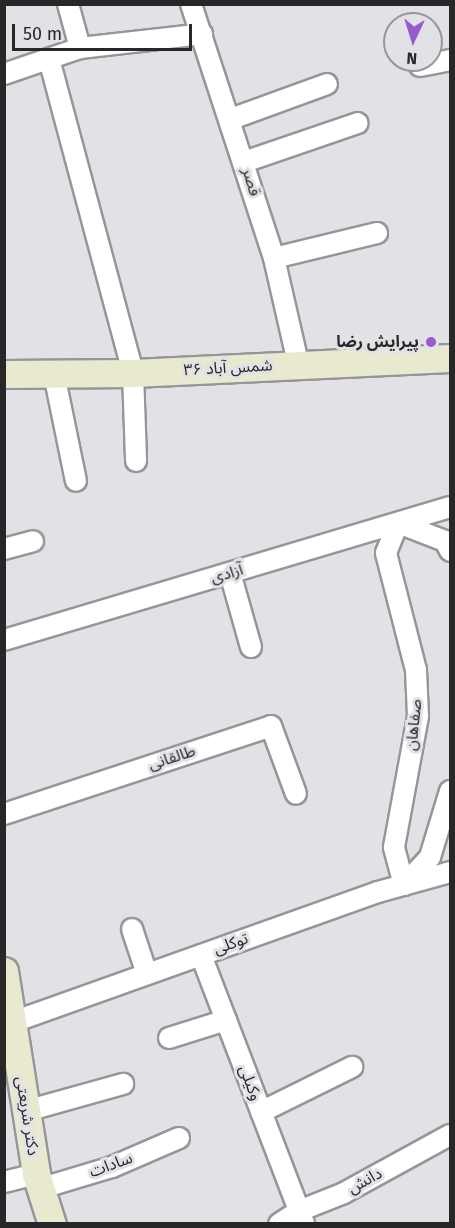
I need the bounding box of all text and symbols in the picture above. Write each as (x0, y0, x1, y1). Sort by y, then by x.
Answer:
scale bar (15, 12, 195, 50)
north arrow (383, 12, 443, 72)
text: 50 m (23, 23, 62, 45)
text: N (406, 49, 418, 68)
street label: قصر (238, 165, 264, 199)
place label: پیرایش رضا (336, 332, 419, 352)
marker: پیرایش رضا (424, 335, 438, 349)
street label: شمس آباد ۳۶ (183, 356, 273, 380)
street label: آزادی (208, 560, 246, 588)
street label: صفاهان (402, 698, 426, 752)
street label: طالقانی (146, 741, 198, 775)
street label: توکلی (211, 929, 251, 959)
street label: وکیلی (235, 1063, 265, 1103)
street label: دکتر شریعتی (11, 1075, 43, 1157)
street label: سادات (87, 1148, 135, 1182)
street label: دانش (345, 1164, 385, 1198)

